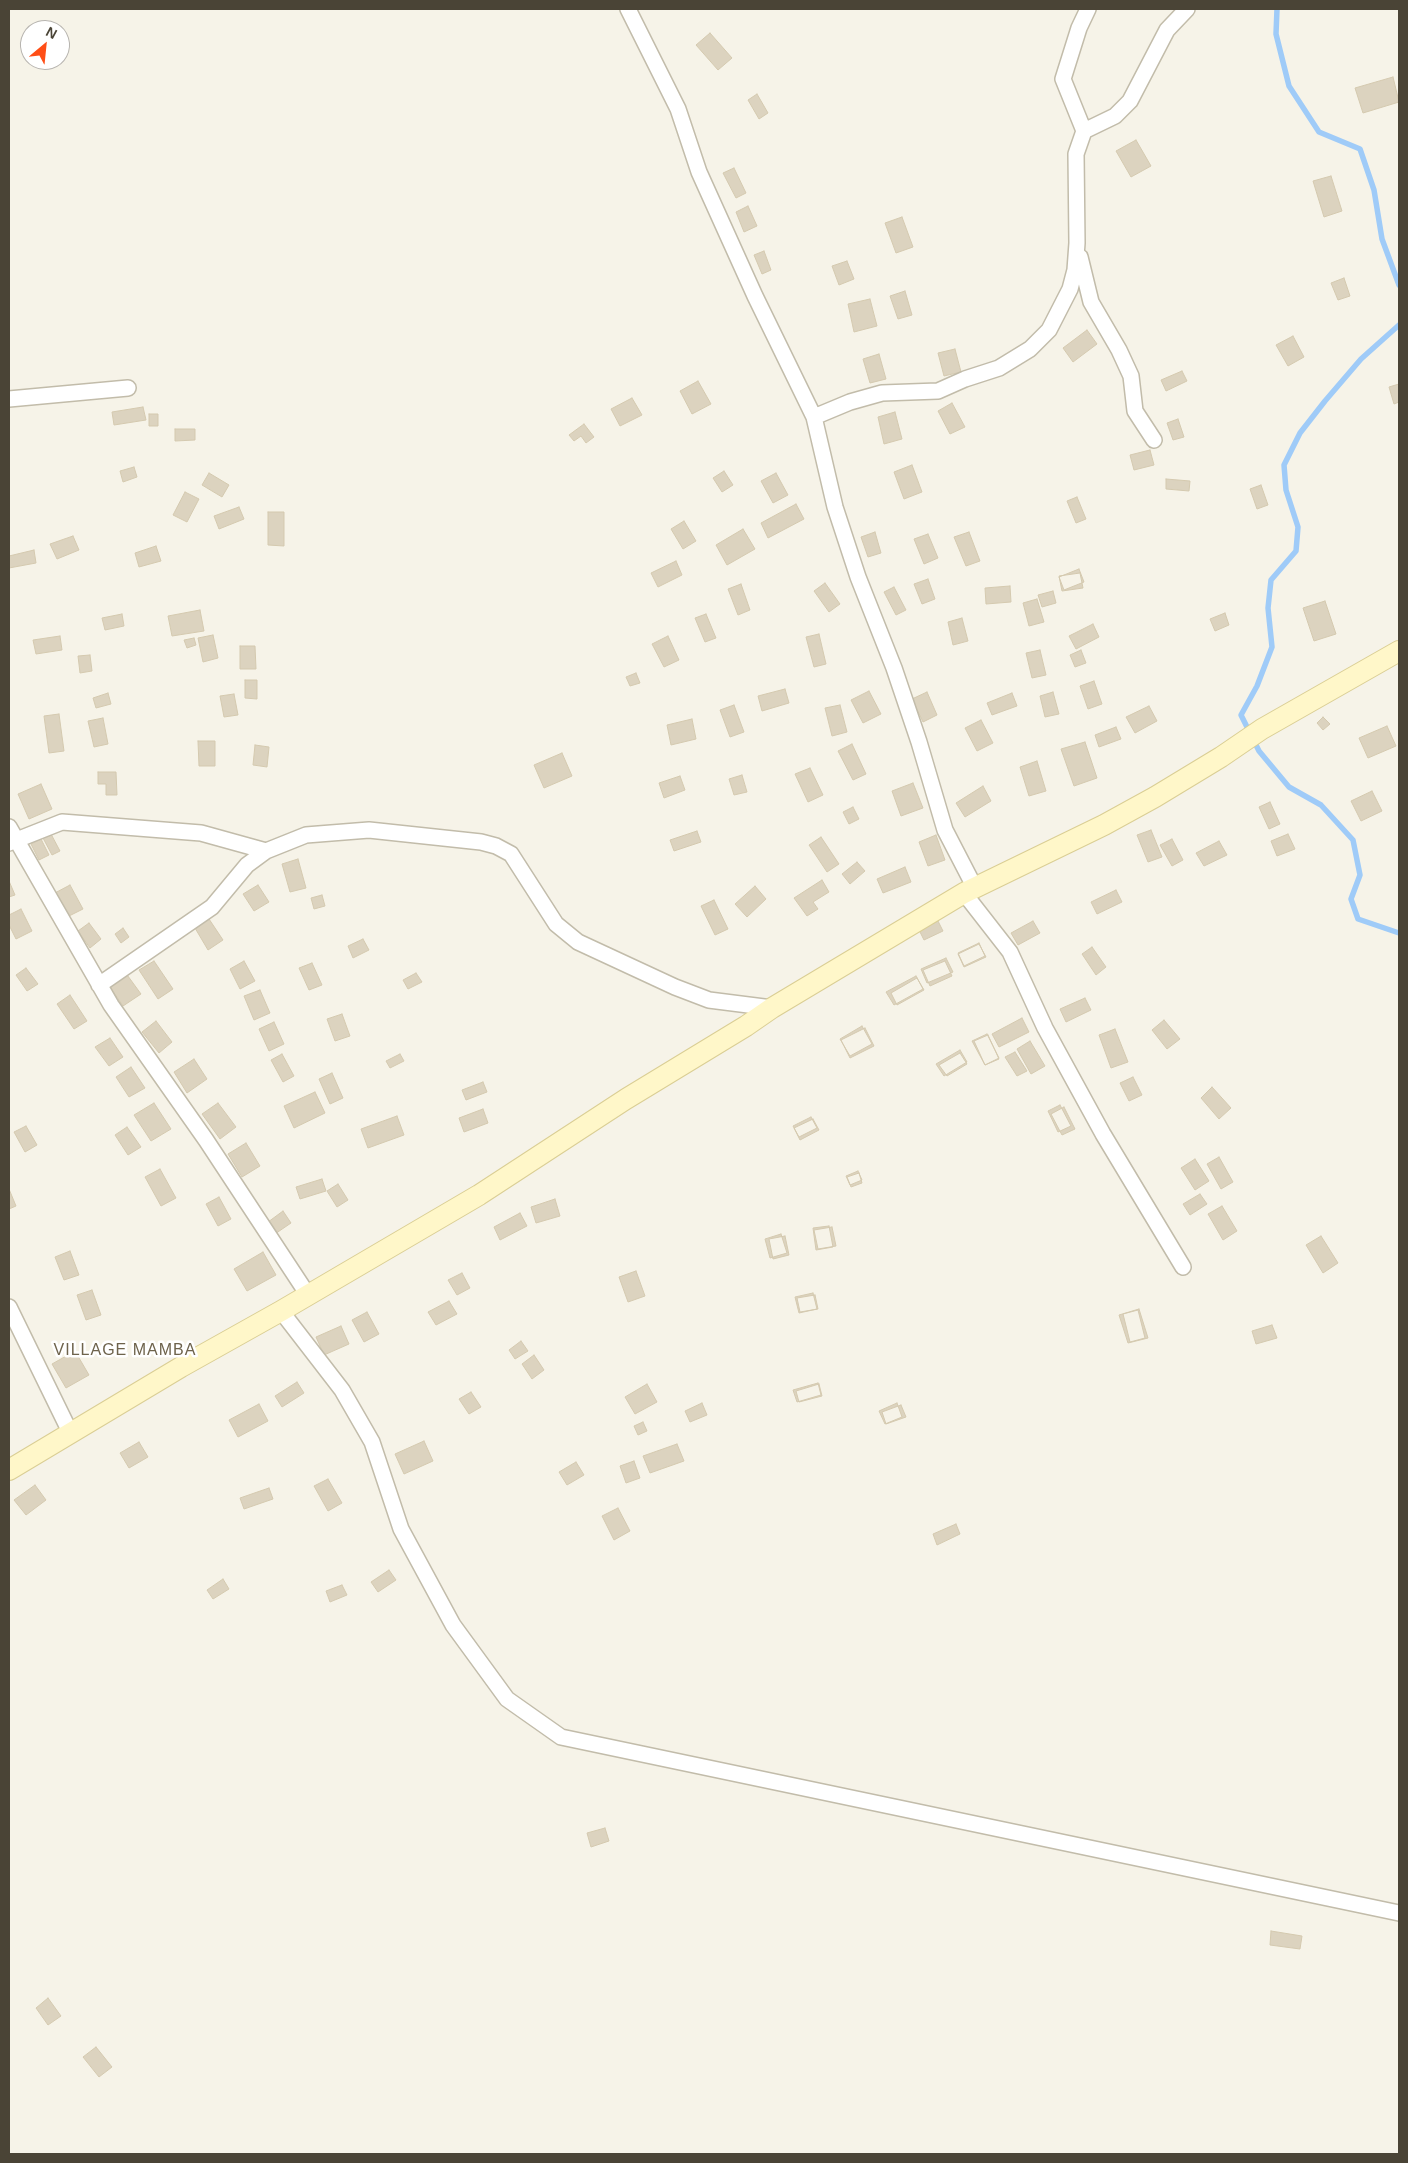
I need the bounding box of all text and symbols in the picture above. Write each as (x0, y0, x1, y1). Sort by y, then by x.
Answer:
north arrow (20, 20, 70, 70)
text: N (43, 23, 60, 42)
district label: VILLAGE MAMBA (52, 1341, 198, 1361)

